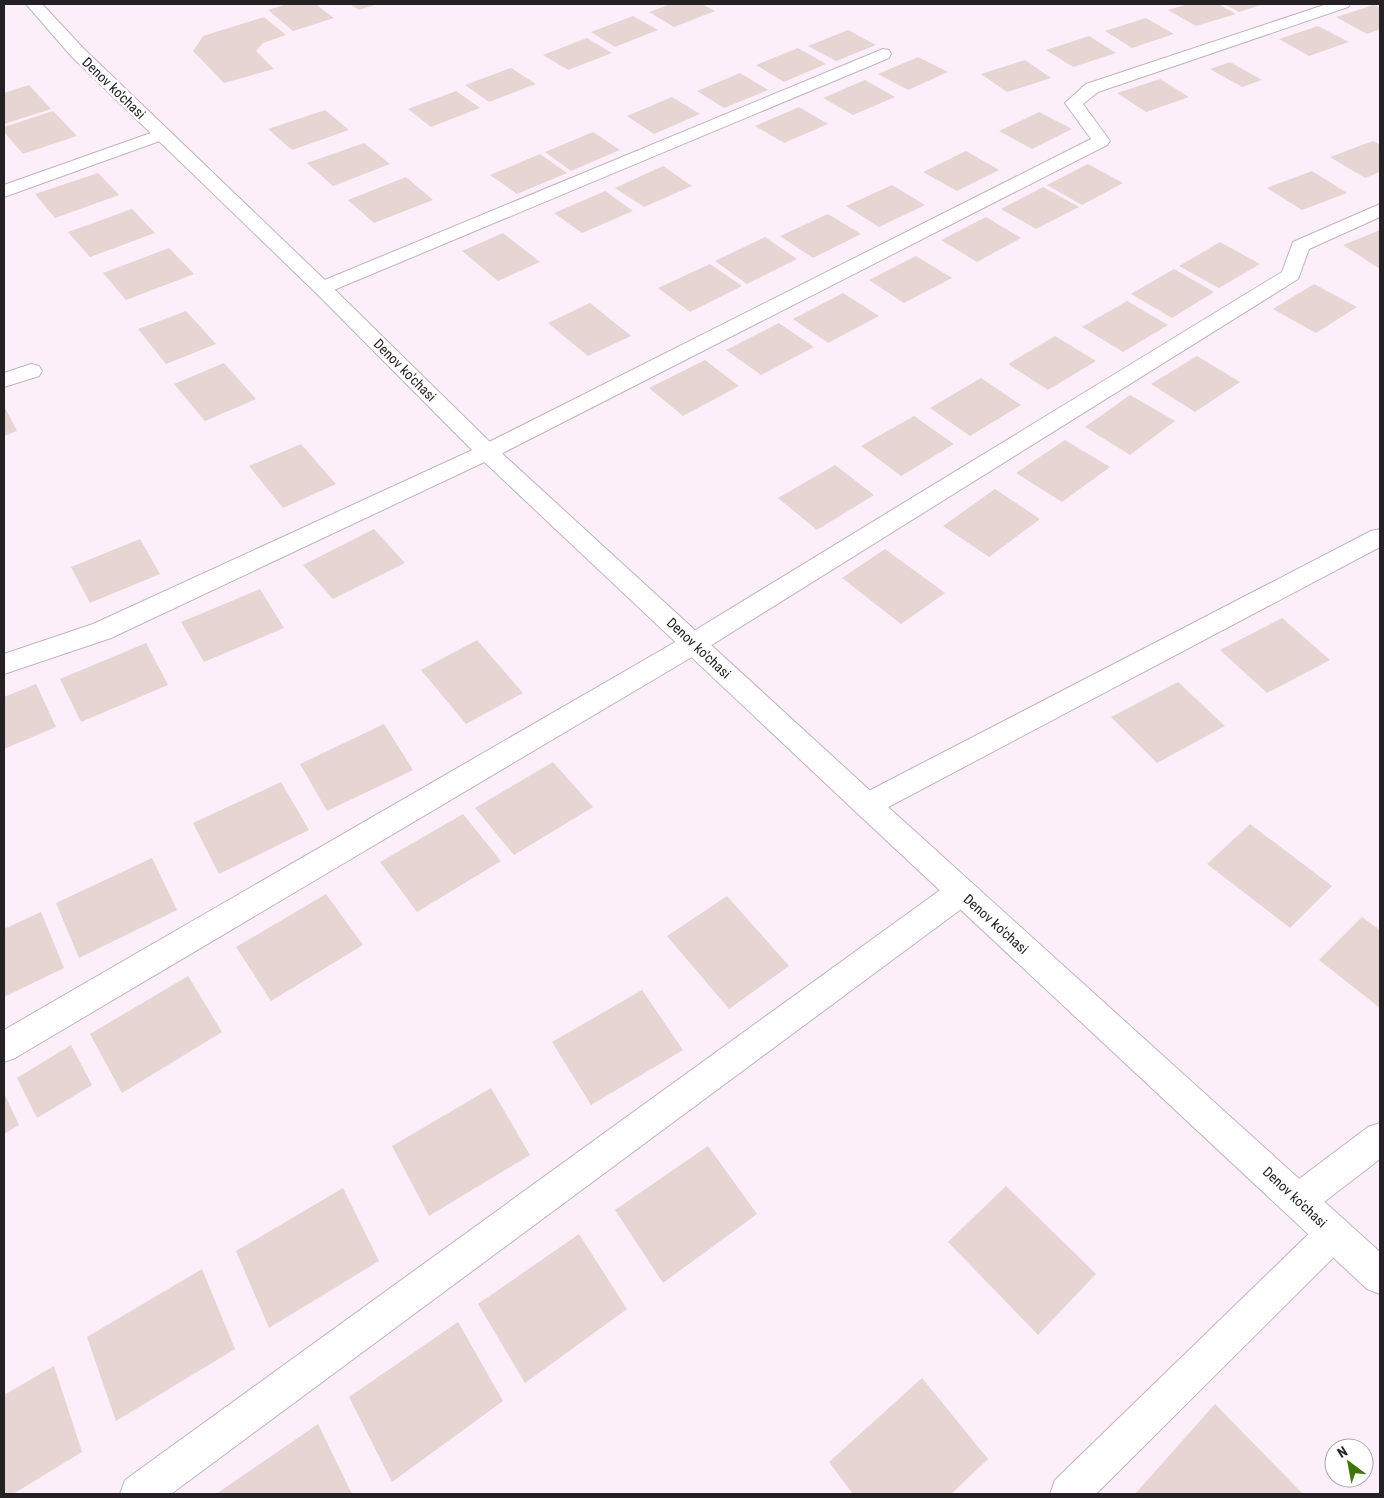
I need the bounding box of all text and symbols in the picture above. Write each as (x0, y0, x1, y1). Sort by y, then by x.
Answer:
street label: Denov ko'chasi (79, 54, 149, 122)
street label: Denov ko'chasi (371, 336, 439, 404)
street label: Denov ko'chasi (664, 614, 734, 682)
street label: Denov ko'chasi (960, 891, 1032, 957)
street label: Denov ko'chasi (1260, 1163, 1330, 1231)
north arrow (1324, 1438, 1374, 1488)
text: N (1334, 1443, 1350, 1461)

